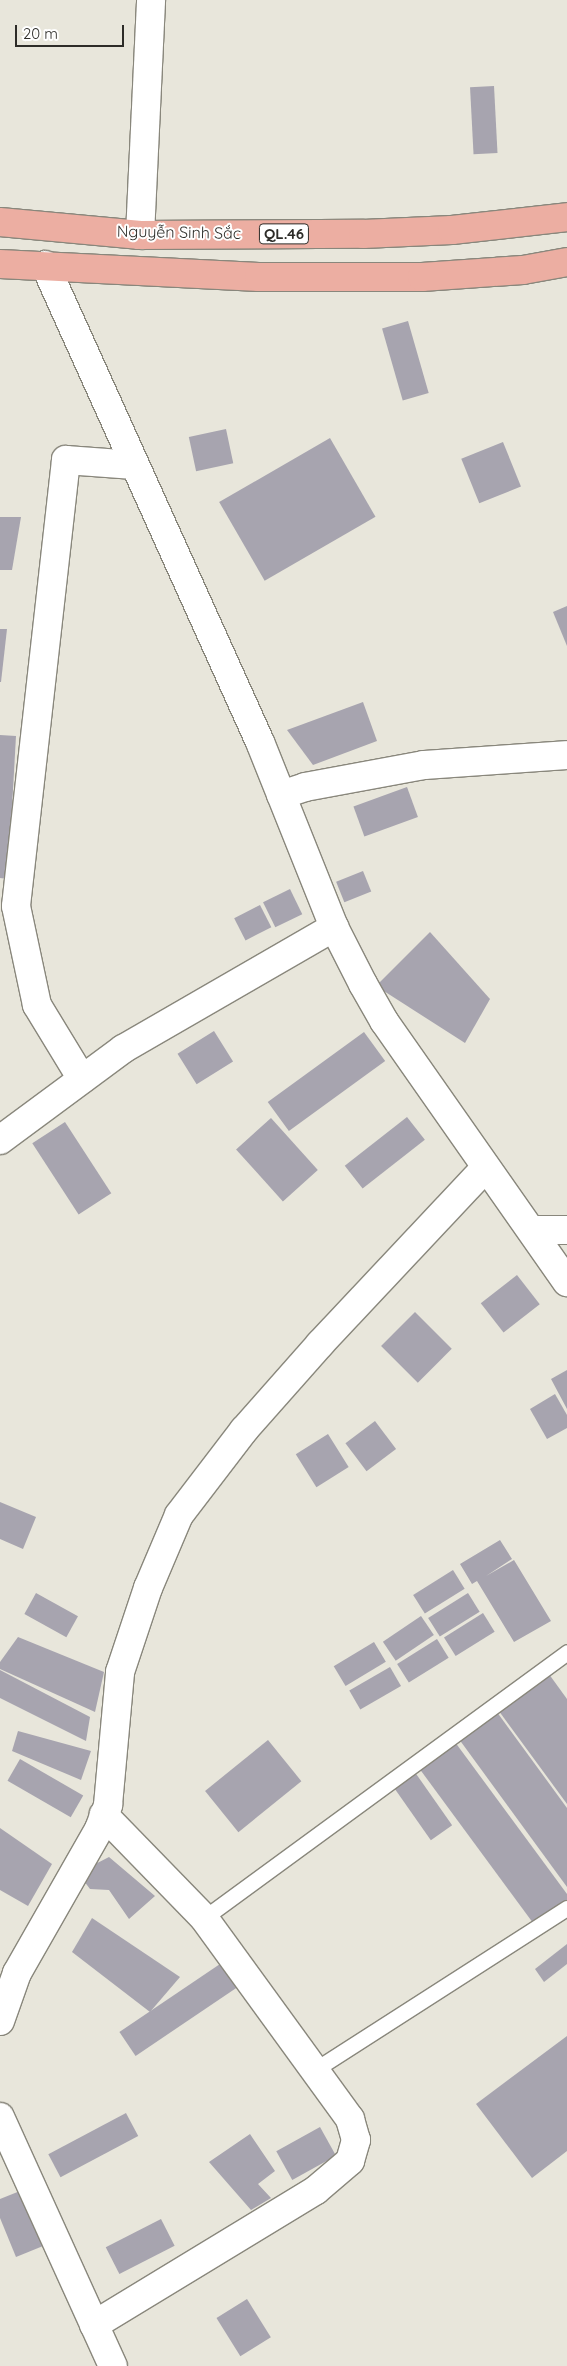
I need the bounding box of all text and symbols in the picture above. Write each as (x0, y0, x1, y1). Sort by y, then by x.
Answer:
scale bar (18, 15, 126, 47)
text: 20 m (23, 24, 58, 43)
street label: Nguyễn Sinh Sắc (117, 221, 241, 243)
road number: QL.46 (258, 222, 310, 246)

